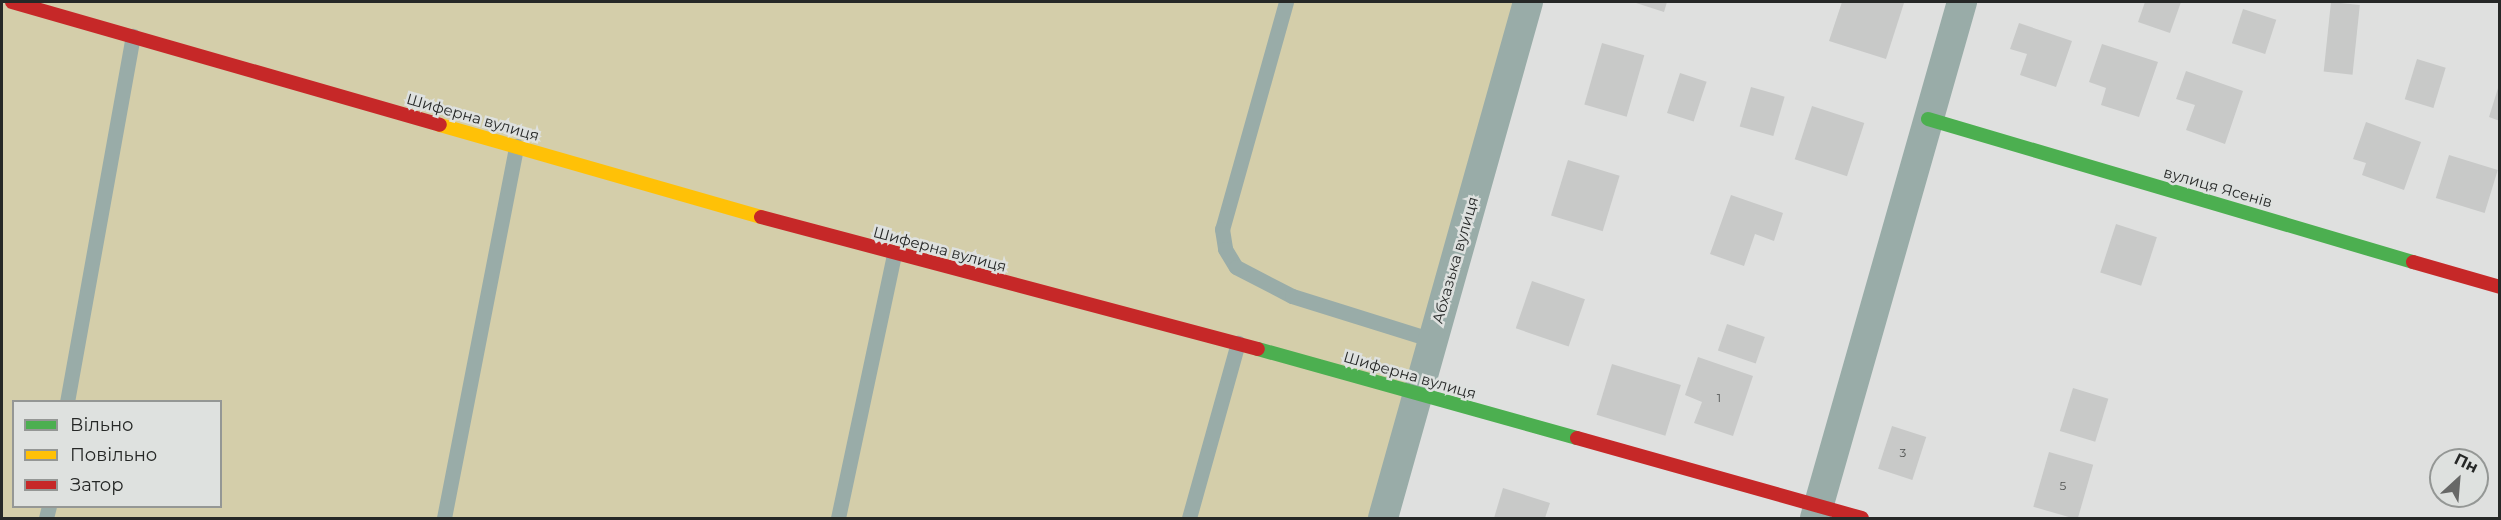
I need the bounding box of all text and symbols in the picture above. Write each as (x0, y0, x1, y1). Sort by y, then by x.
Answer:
street label: Шиферна вулиця (405, 89, 541, 145)
street label: вулиця Ясенів (2162, 163, 2274, 211)
street label: Абхазька вулиця (1428, 195, 1482, 325)
street label: Шиферна вулиця (871, 223, 1009, 275)
street label: Шиферна вулиця (1342, 347, 1478, 403)
house number: 1 (1717, 391, 1721, 405)
legend (12, 400, 222, 508)
text: Вільно (70, 414, 134, 436)
text: Повільно (70, 444, 157, 466)
house number: 3 (1900, 446, 1906, 460)
north arrow (2429, 448, 2489, 508)
text: Пн (2451, 449, 2481, 477)
text: Затор (70, 474, 124, 496)
house number: 5 (2060, 479, 2066, 493)

